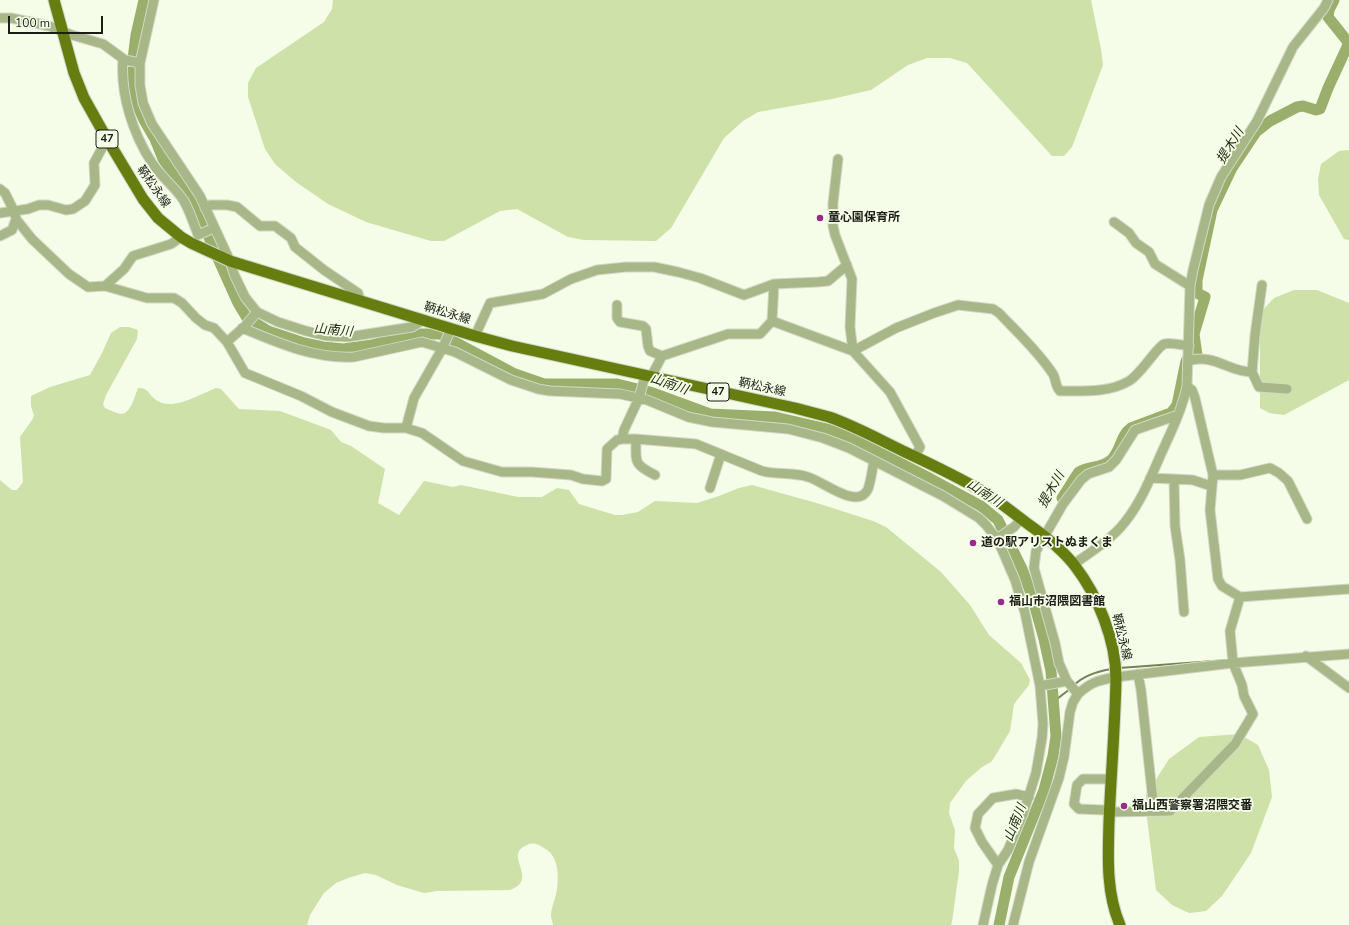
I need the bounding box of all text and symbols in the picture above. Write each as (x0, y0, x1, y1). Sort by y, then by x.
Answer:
scale bar (10, 8, 105, 34)
text: 100 m (15, 15, 50, 31)
water label: 提木川 (1214, 125, 1248, 167)
road number: 47 (96, 130, 118, 148)
street label: 鞆松永線 (133, 163, 173, 211)
place label: 童心園保育所 (828, 211, 900, 225)
marker: 童心園保育所 (815, 213, 825, 223)
street label: 鞆松永線 (422, 300, 472, 328)
water label: 山南川 (313, 322, 353, 340)
water label: 山南川 (648, 371, 690, 399)
street label: 鞆松永線 (737, 376, 787, 400)
road number: 47 (707, 383, 729, 401)
water label: 提木川 (1035, 469, 1069, 511)
water label: 山南川 (963, 477, 1005, 511)
place label: 道の駅アリストぬまくま (981, 536, 1113, 550)
marker: 道の駅アリストぬまくま (968, 538, 978, 548)
place label: 福山市沼隈図書館 (1009, 595, 1105, 609)
marker: 福山市沼隈図書館 (996, 597, 1006, 607)
street label: 鞆松永線 (1108, 612, 1134, 662)
place label: 福山西警察署沼隈交番 (1132, 799, 1252, 813)
marker: 福山西警察署沼隈交番 (1119, 801, 1129, 811)
water label: 山南川 (1001, 802, 1031, 844)

